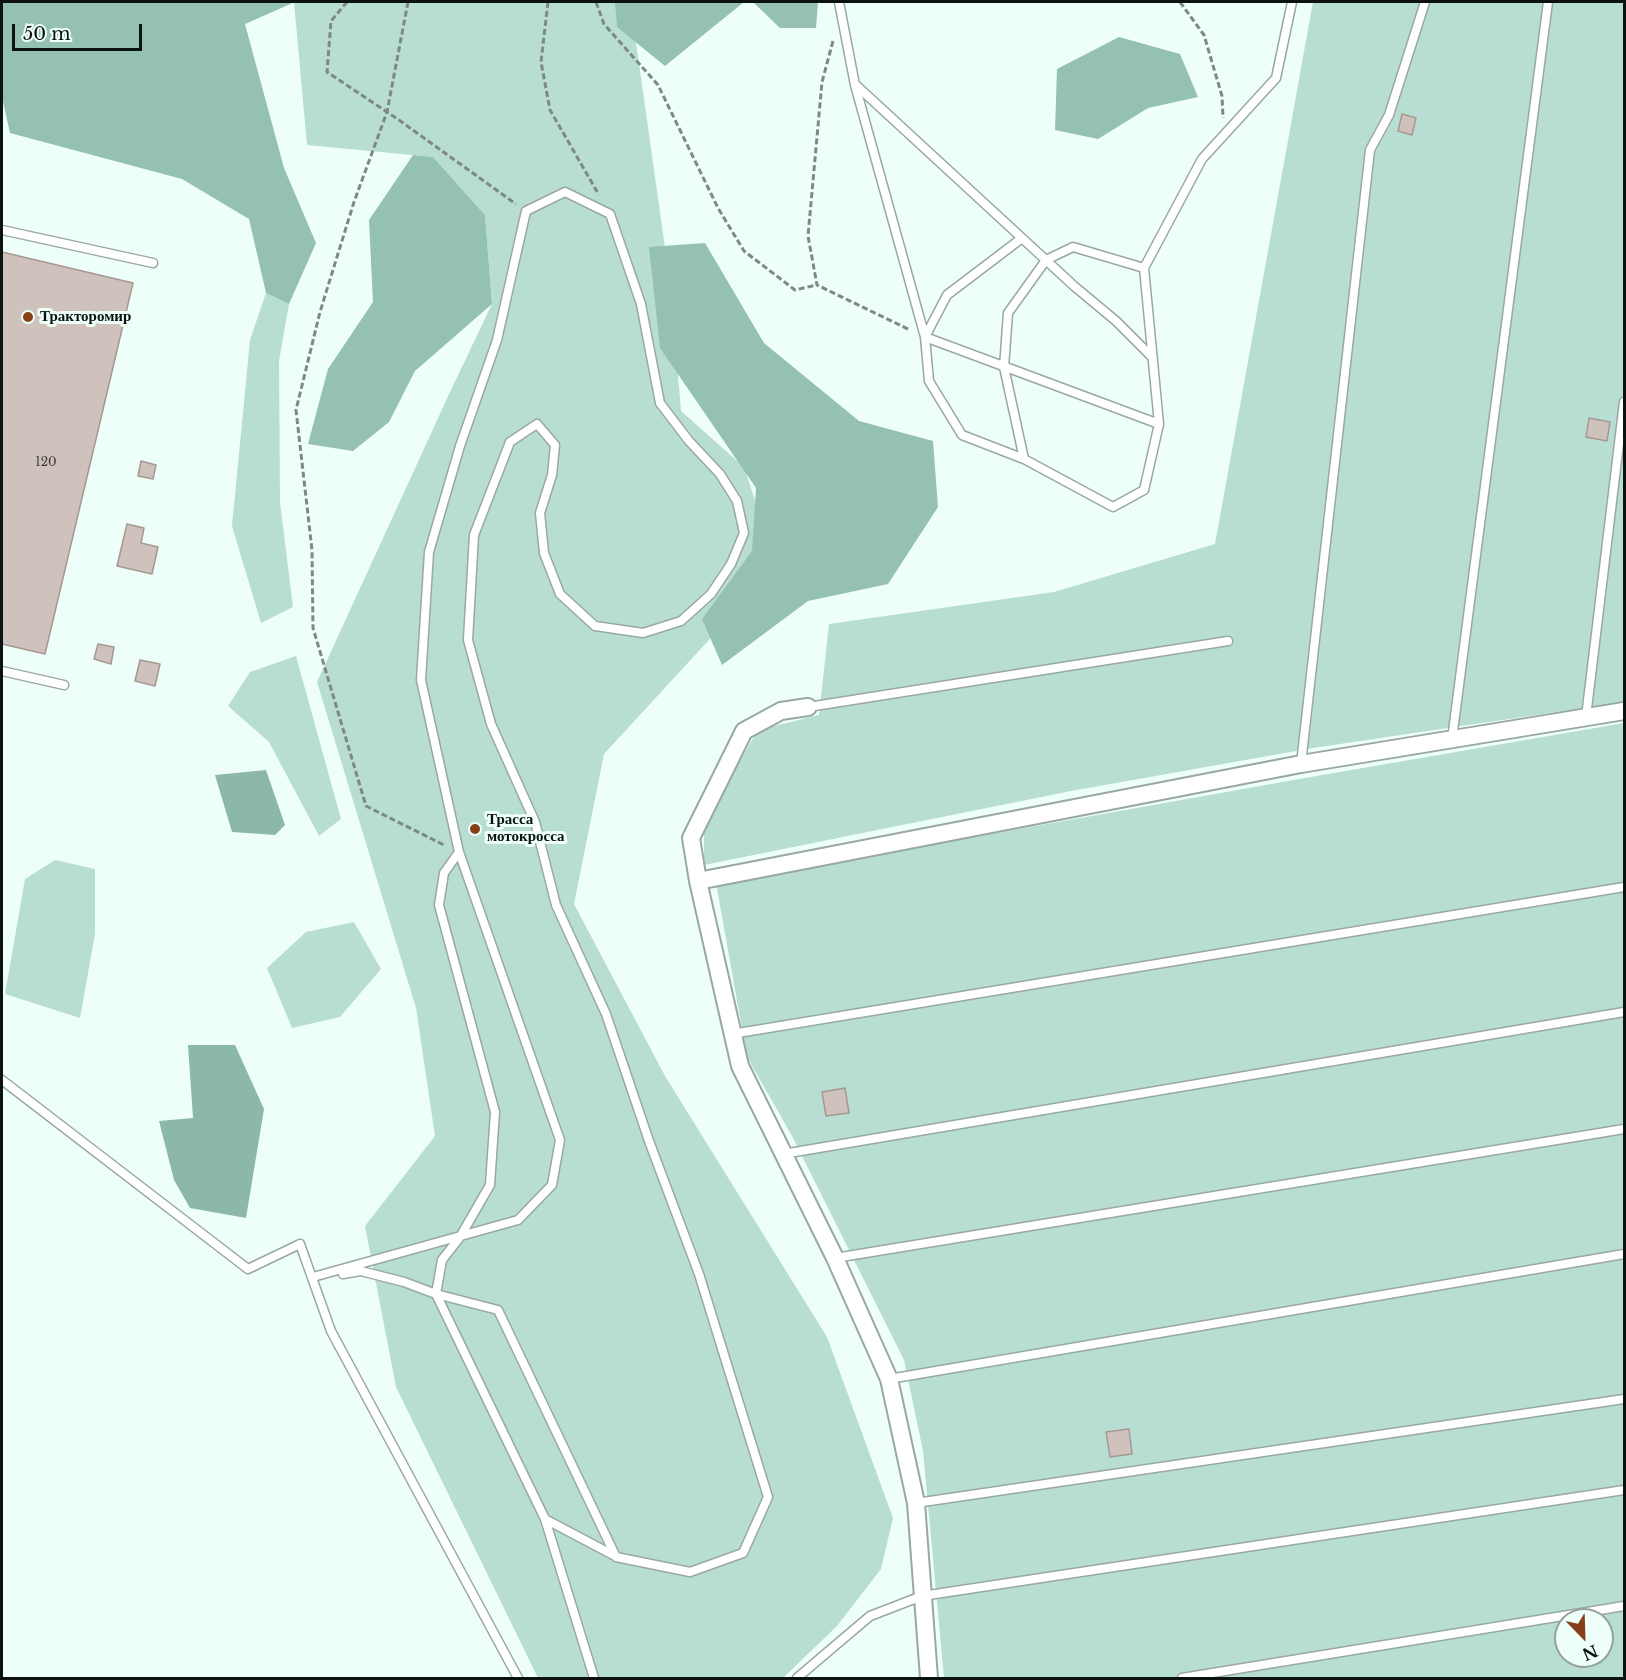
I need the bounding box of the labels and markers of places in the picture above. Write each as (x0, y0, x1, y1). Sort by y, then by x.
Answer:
place label: Тракторомир (40, 308, 131, 326)
marker: Тракторомир (21, 310, 35, 324)
place label: Трасса мотокросса (487, 811, 564, 846)
marker: Трасса мотокросса (468, 822, 482, 836)

